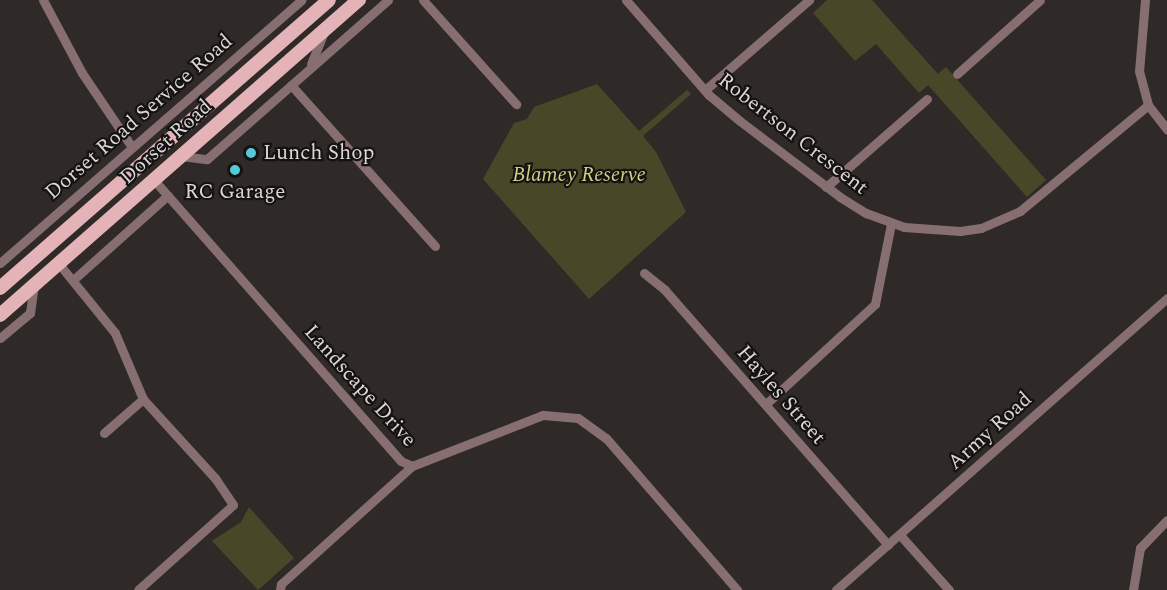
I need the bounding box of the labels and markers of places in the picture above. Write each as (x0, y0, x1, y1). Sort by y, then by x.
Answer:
place label: Lunch Shop (263, 140, 374, 166)
marker: Lunch Shop (244, 146, 258, 160)
marker: RC Garage (228, 163, 242, 177)
place label: RC Garage (185, 179, 285, 205)

